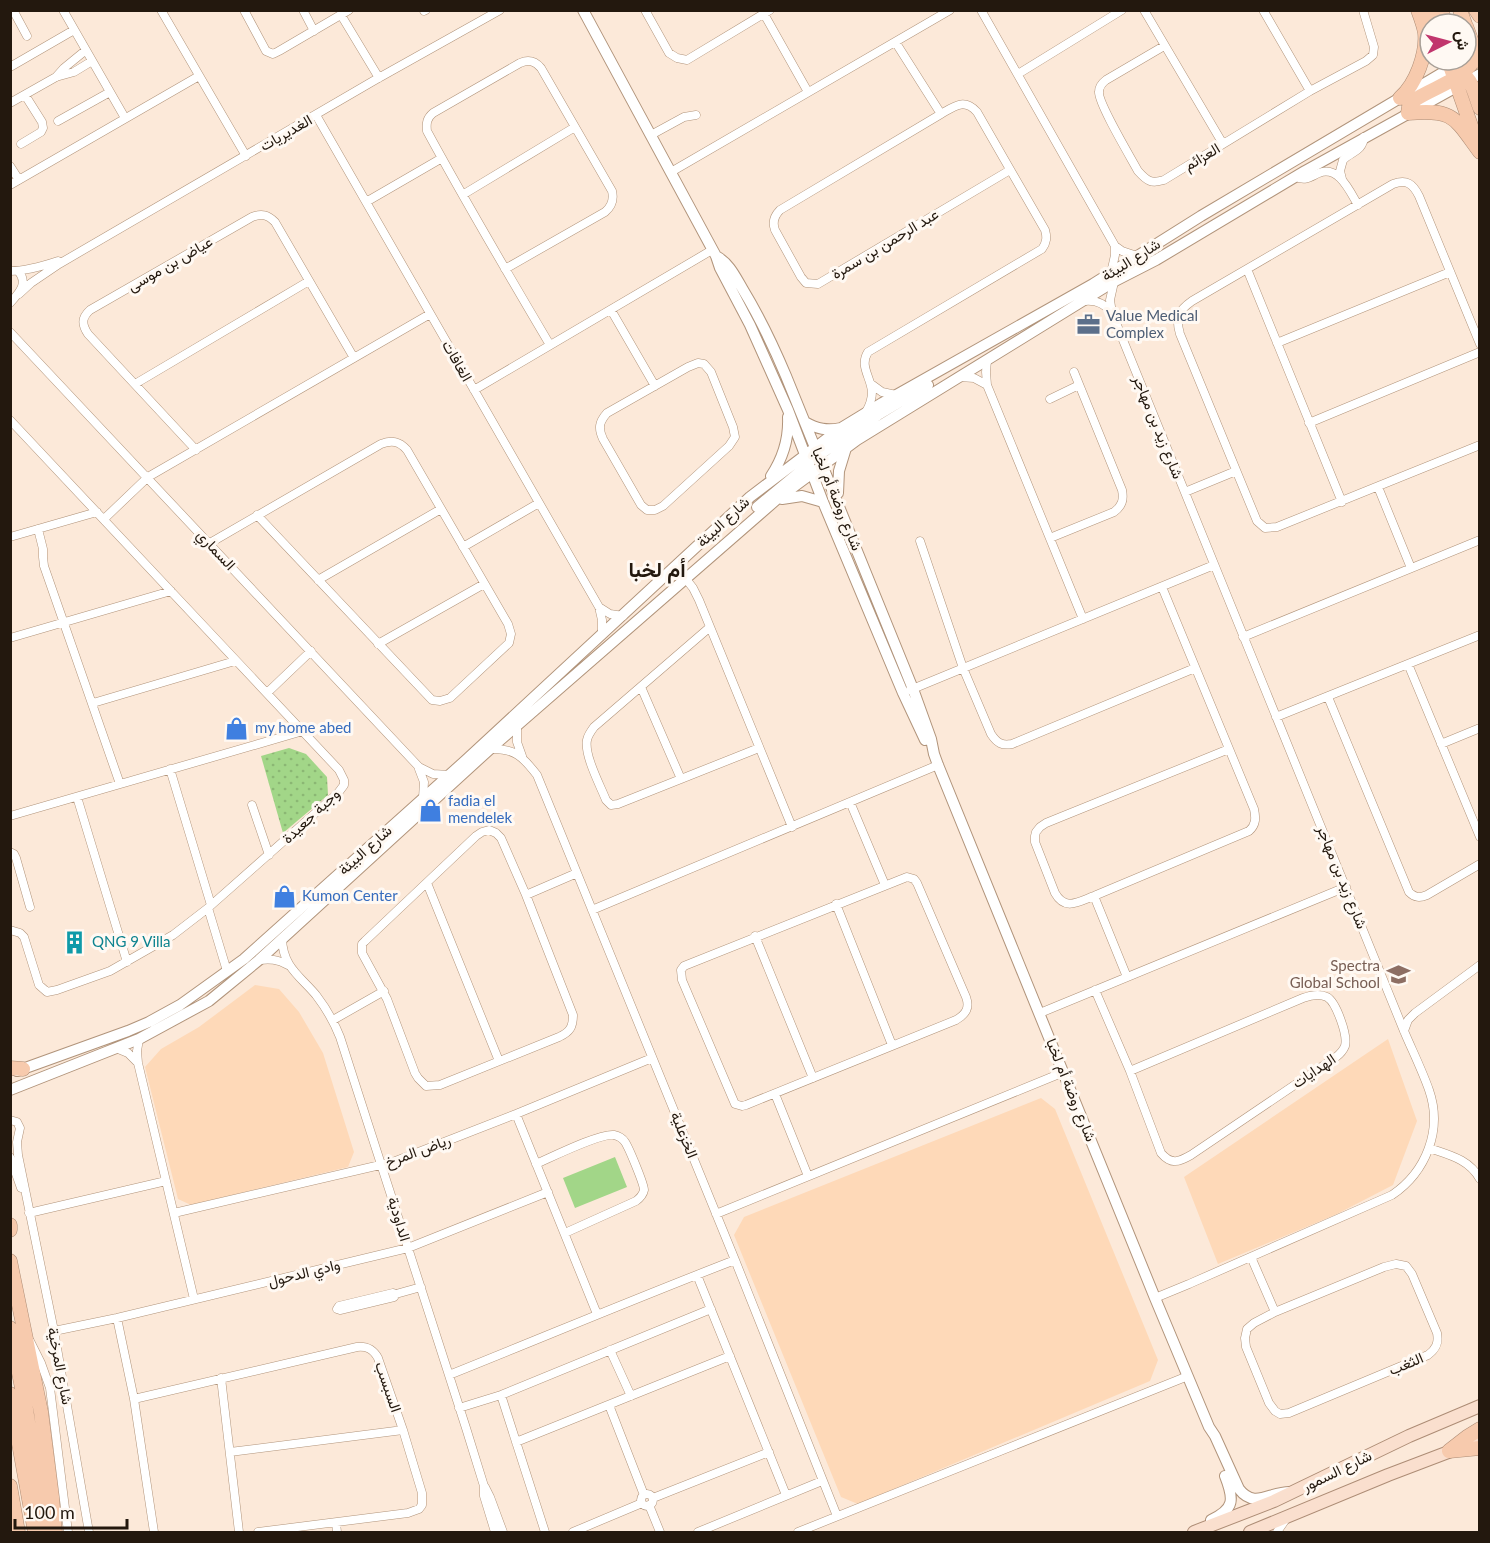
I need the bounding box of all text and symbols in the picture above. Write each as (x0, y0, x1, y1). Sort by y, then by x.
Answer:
north arrow (1418, 12, 1478, 72)
text: ش (1452, 30, 1474, 51)
street label: الغديريات (256, 110, 315, 155)
street label: العزائم (1180, 138, 1224, 176)
street label: عبد الرحمن بن سمرة (828, 204, 942, 284)
street label: عياض بن موسى (124, 231, 216, 296)
street label: شارع البيئة (1098, 234, 1165, 287)
place label: Value Medical Complex (1106, 306, 1198, 341)
office icon: Value Medical Complex (1075, 312, 1101, 338)
street label: الغافات (439, 337, 477, 384)
street label: شارع زيد بن مهاجر (1127, 371, 1188, 482)
street label: شارع روضة أم لخبا (806, 444, 867, 554)
street label: شارع البيئة (692, 492, 755, 552)
street label: السماري (190, 525, 240, 577)
district label: أم لخبا (628, 556, 686, 584)
shop icon: my home abed (224, 715, 250, 741)
place label: my home abed (255, 718, 352, 736)
street label: وجبة جعيدة (278, 784, 344, 847)
place label: fadia el mendelek (448, 791, 512, 826)
shop icon: fadia el mendelek (417, 797, 443, 823)
street label: شارع البيئة (334, 821, 397, 880)
street label: شارع زيد بن مهاجر (1311, 821, 1372, 932)
shop icon: Kumon Center (271, 883, 297, 909)
place label: Kumon Center (302, 886, 398, 904)
building icon: QNG 9 Villa (61, 929, 87, 955)
place label: QNG 9 Villa (92, 932, 171, 950)
place label: Spectra Global School (1290, 956, 1380, 991)
school or university icon: Spectra Global School (1385, 962, 1411, 988)
street label: شارع روضة أم لخبا (1040, 1035, 1101, 1145)
street label: الهدايات (1288, 1049, 1339, 1092)
street label: الخزعلية (667, 1109, 702, 1161)
street label: رياض المرخ (382, 1130, 454, 1173)
street label: الداودية (384, 1194, 415, 1243)
street label: وادي الدحول (266, 1254, 343, 1295)
street label: شارع المرخية (42, 1326, 77, 1407)
street label: الثغب (1386, 1348, 1426, 1379)
street label: السبسب (371, 1359, 406, 1415)
street label: شارع السمور (1298, 1446, 1376, 1498)
scale bar (15, 1492, 128, 1530)
text: 100 m (24, 1501, 75, 1523)

